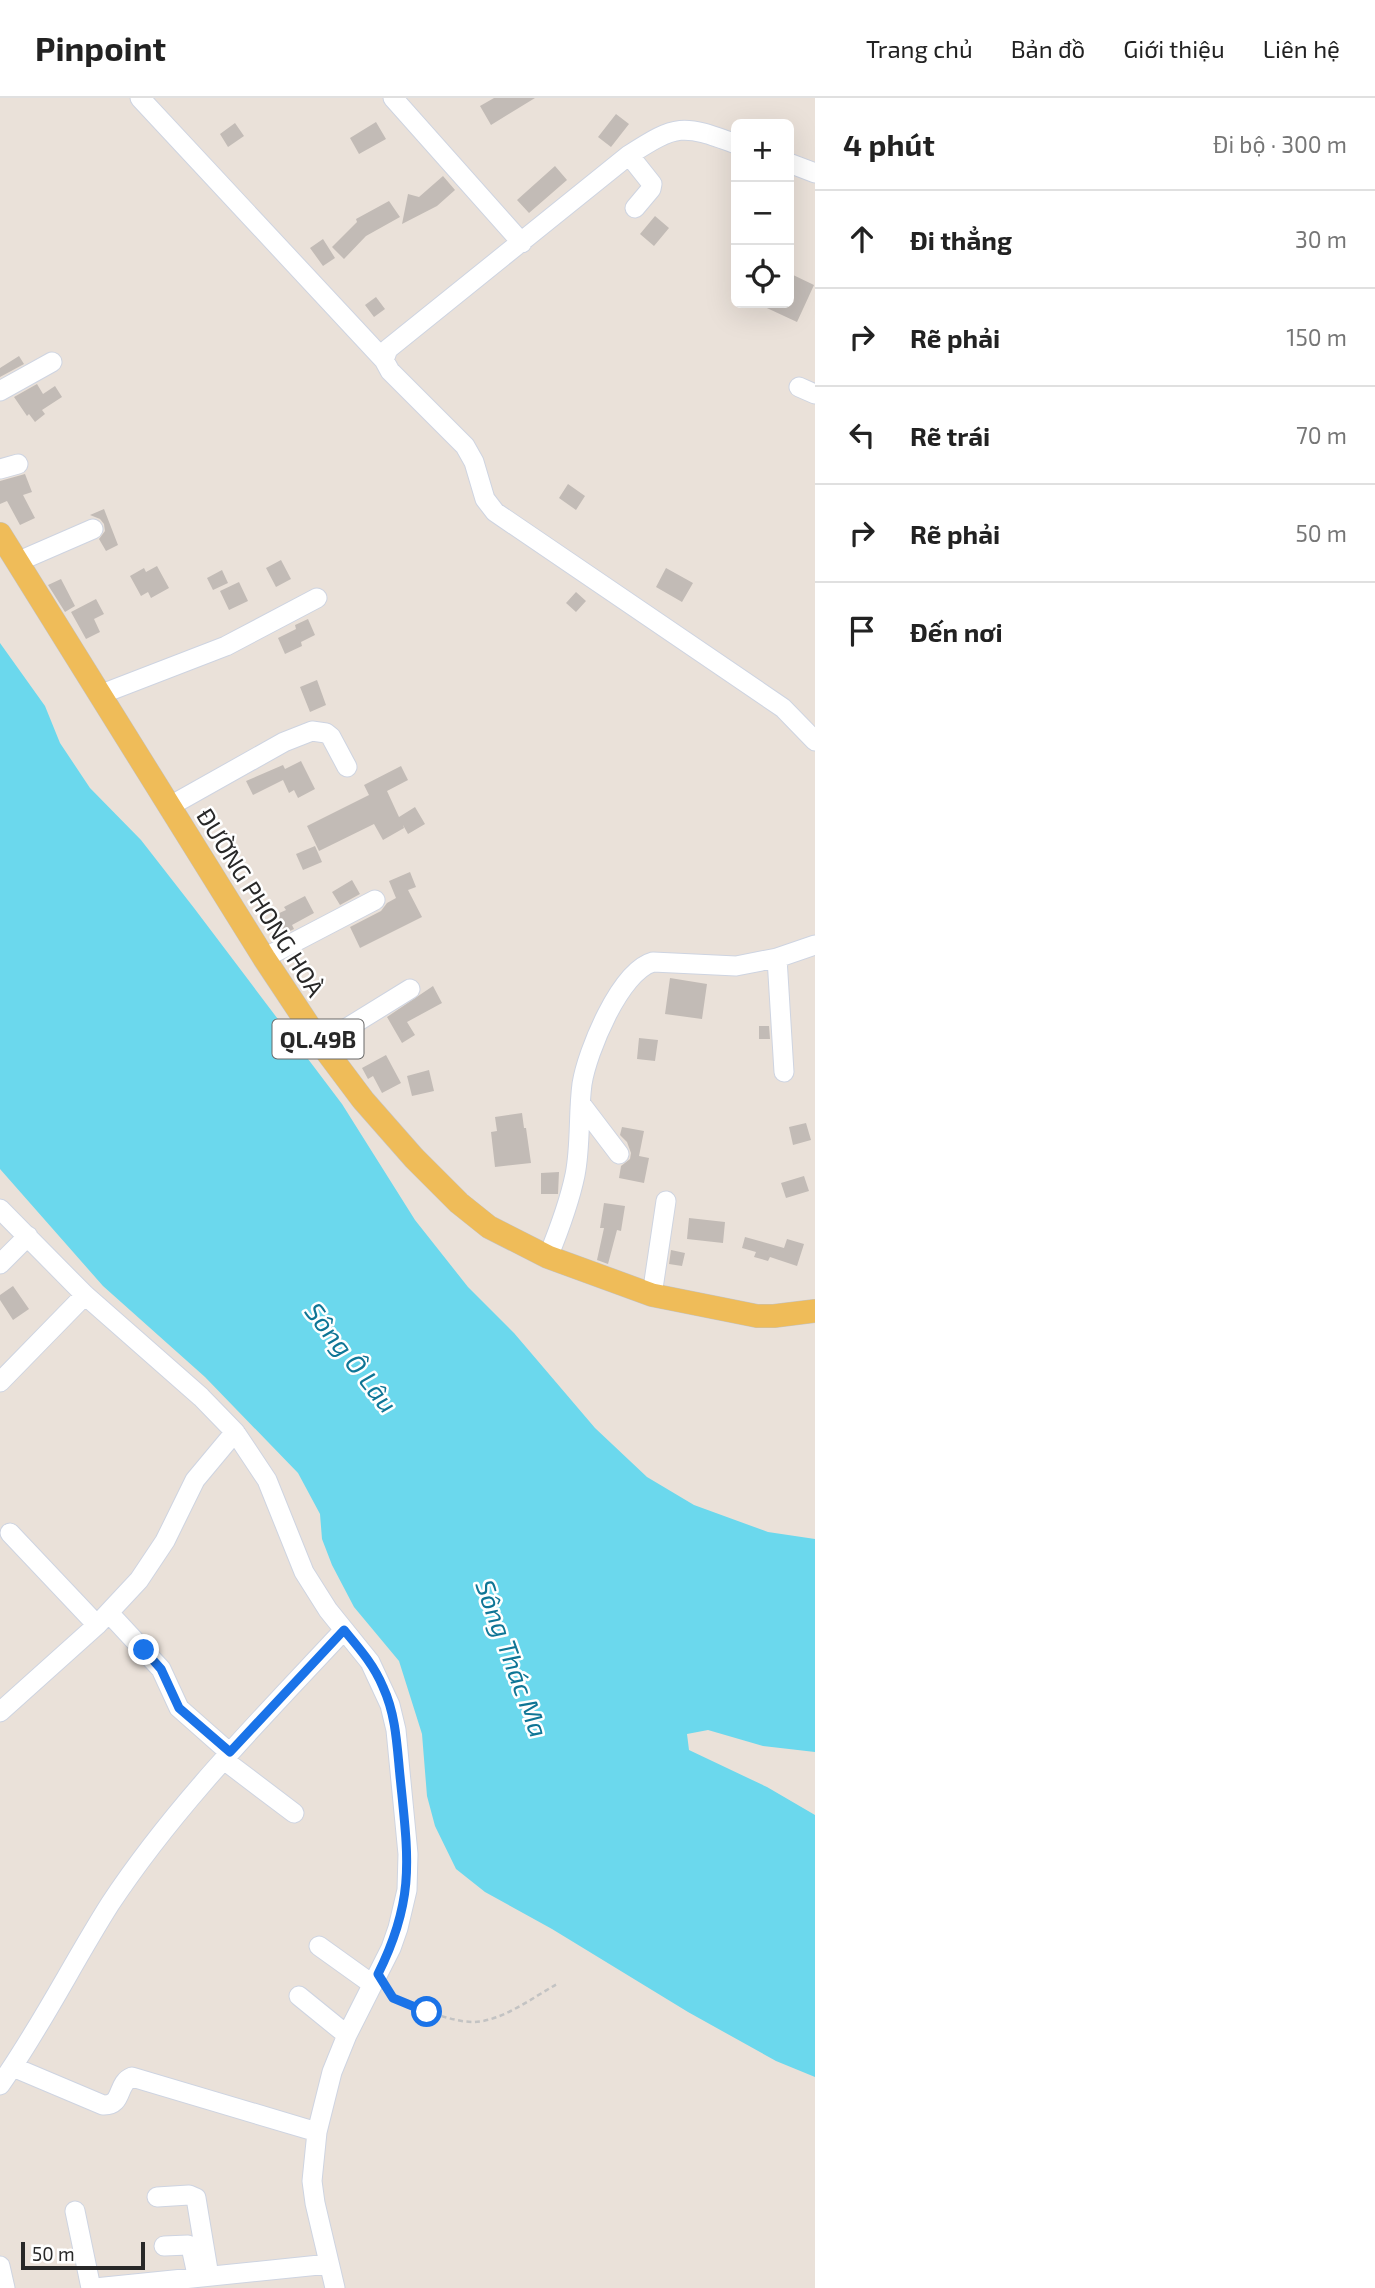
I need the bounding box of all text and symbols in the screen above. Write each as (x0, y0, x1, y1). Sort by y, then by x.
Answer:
text: Pinpoint (35, 28, 166, 68)
text: Trang chủ (866, 34, 973, 63)
text: Bản đồ (1011, 34, 1085, 63)
text: Giới thiệu (1123, 34, 1225, 63)
text: Liên hệ (1263, 34, 1340, 63)
map controls (731, 119, 794, 308)
button: + (731, 119, 794, 182)
text: 4 phút (843, 126, 935, 162)
text: Đi bộ · 300 m (1213, 130, 1347, 158)
button: − (731, 182, 794, 245)
icon: ahead (843, 220, 881, 258)
text: Đi thẳng (910, 224, 1012, 255)
text: 30 m (1295, 225, 1347, 253)
button: locate (731, 245, 794, 308)
icon: right (843, 318, 881, 356)
text: Rẽ phải (910, 322, 1000, 353)
text: 150 m (1286, 323, 1347, 351)
icon: left (843, 416, 881, 454)
text: Rẽ trái (910, 420, 990, 451)
text: 70 m (1296, 421, 1347, 449)
icon: right (843, 514, 881, 552)
text: Rẽ phải (910, 518, 1000, 549)
text: 50 m (1296, 519, 1347, 547)
icon: arrive (843, 612, 881, 650)
text: Đến nơi (910, 616, 1003, 647)
street label: ĐƯỜNG PHONG HOÀ (191, 802, 331, 1002)
road number: QL.49B (272, 1020, 364, 1058)
water label: Sông Ô Lâu (299, 1296, 405, 1418)
water label: Sông Thác Ma (470, 1575, 556, 1741)
route end (128, 1634, 159, 1665)
route start (411, 1996, 442, 2027)
scale bar (21, 2239, 145, 2271)
text: 50 m (32, 2242, 75, 2265)

